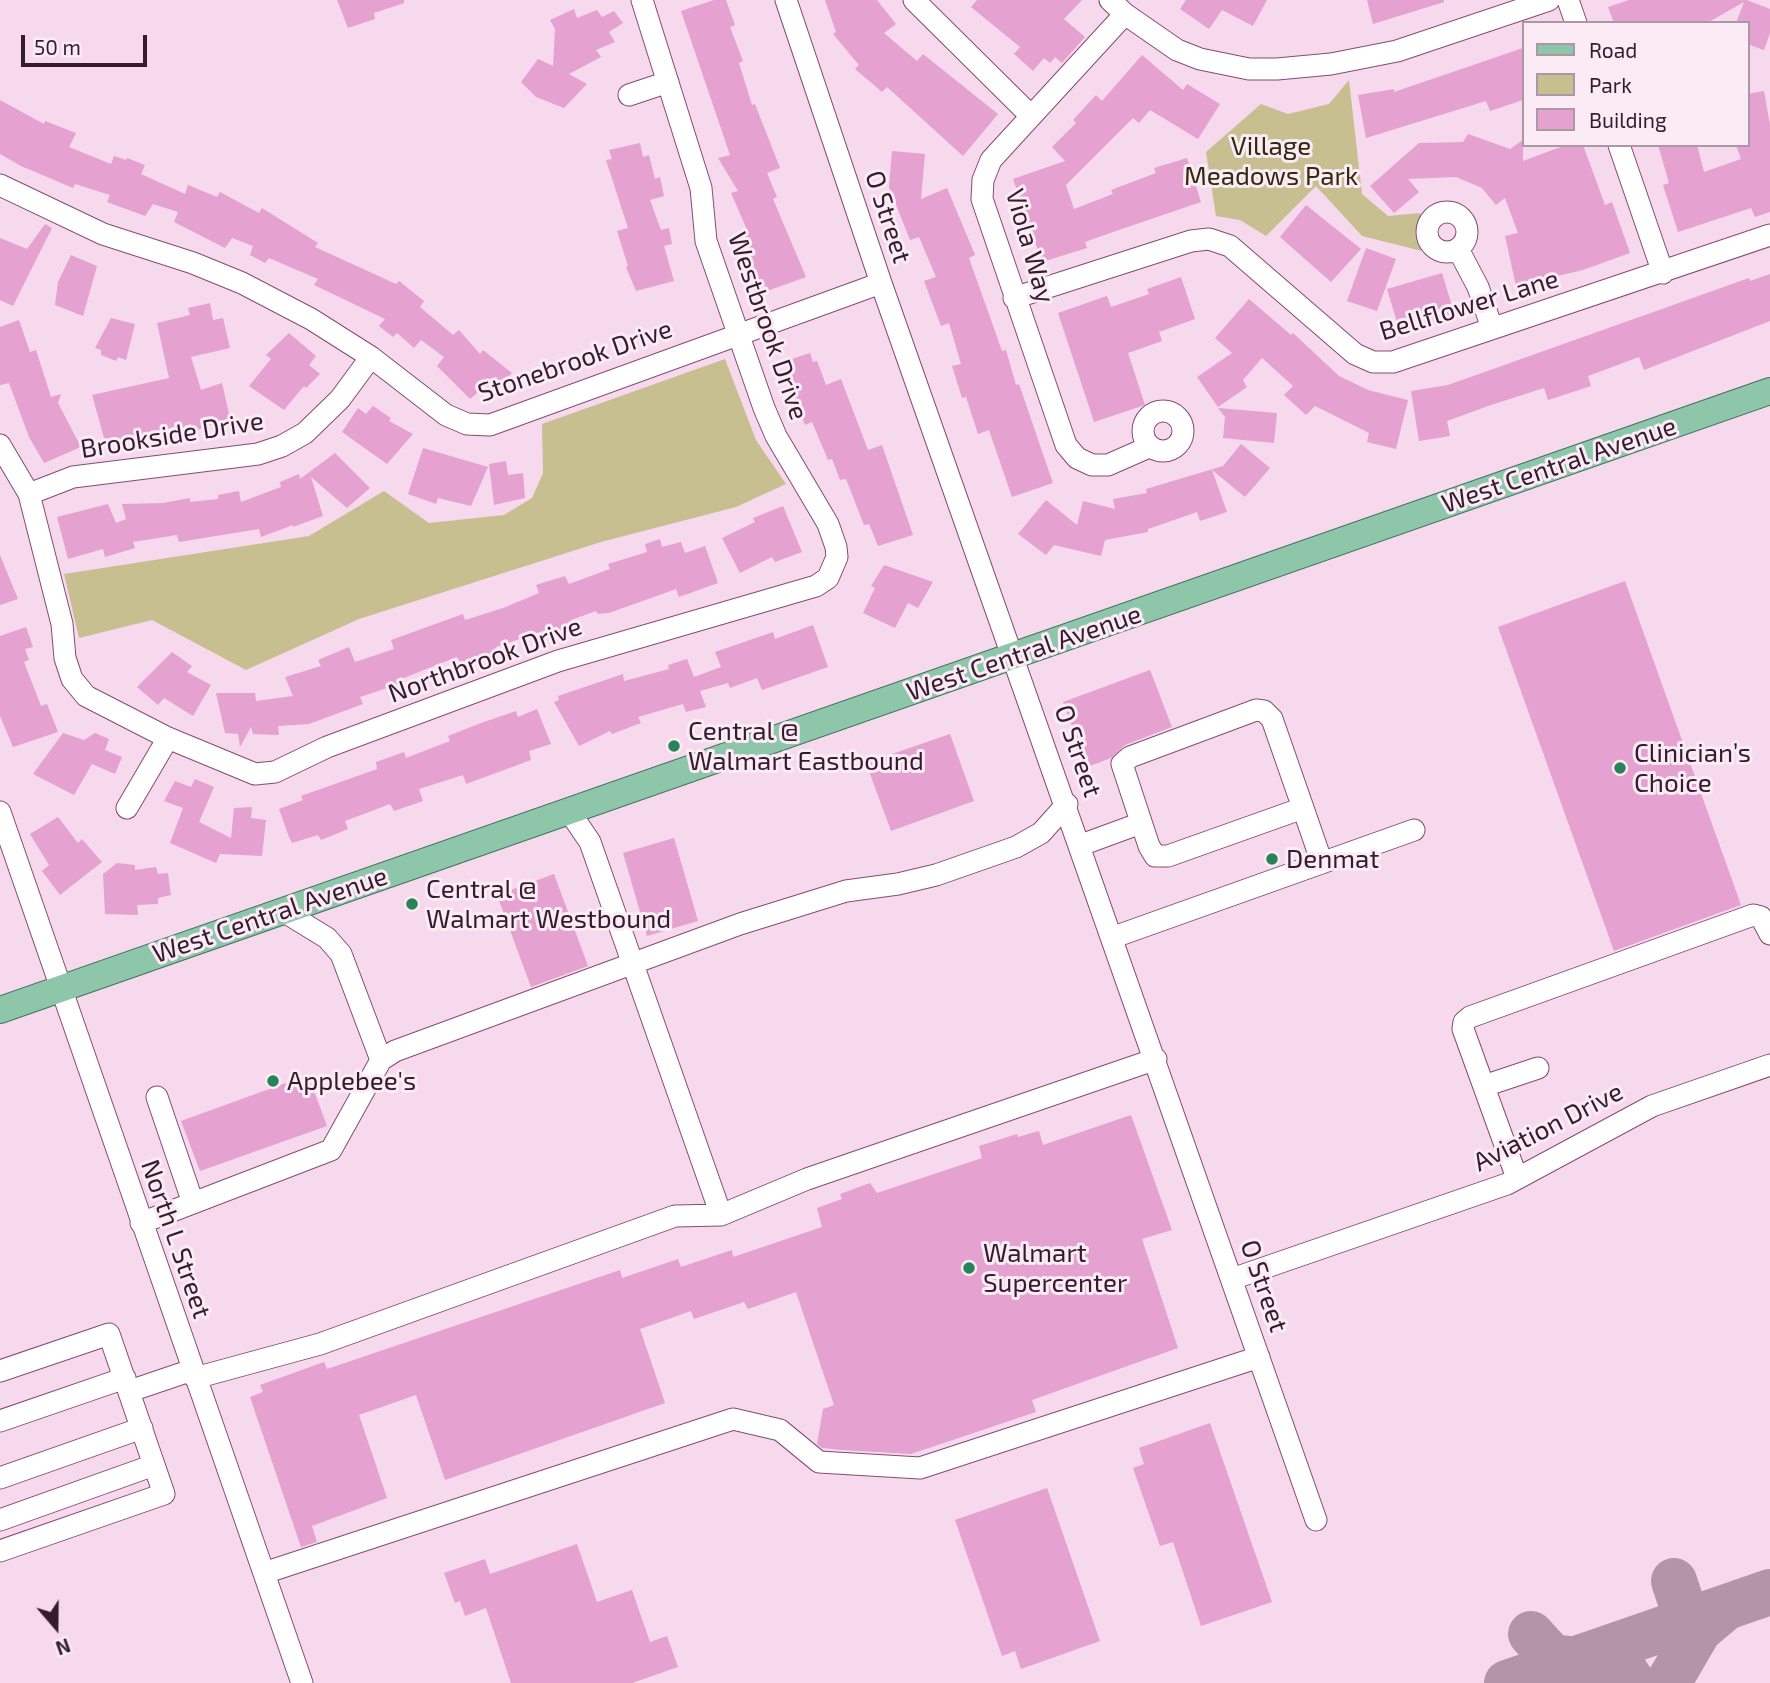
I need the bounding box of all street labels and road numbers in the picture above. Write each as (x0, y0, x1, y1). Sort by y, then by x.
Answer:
street label: O Street (858, 167, 918, 267)
street label: Viola Way (999, 185, 1061, 307)
street label: Westbrook Drive (721, 228, 815, 424)
street label: Bellflower Lane (1376, 263, 1562, 347)
street label: Stonebrook Drive (474, 313, 676, 409)
street label: Brookside Drive (78, 405, 266, 465)
street label: West Central Avenue (1438, 410, 1680, 520)
street label: West Central Avenue (903, 598, 1145, 708)
street label: Northbrook Drive (384, 610, 586, 710)
street label: O Street (1048, 701, 1108, 801)
street label: West Central Avenue (149, 860, 391, 970)
street label: Aviation Drive (1468, 1076, 1628, 1178)
street label: North L Street (134, 1156, 218, 1322)
street label: O Street (1234, 1236, 1294, 1336)

